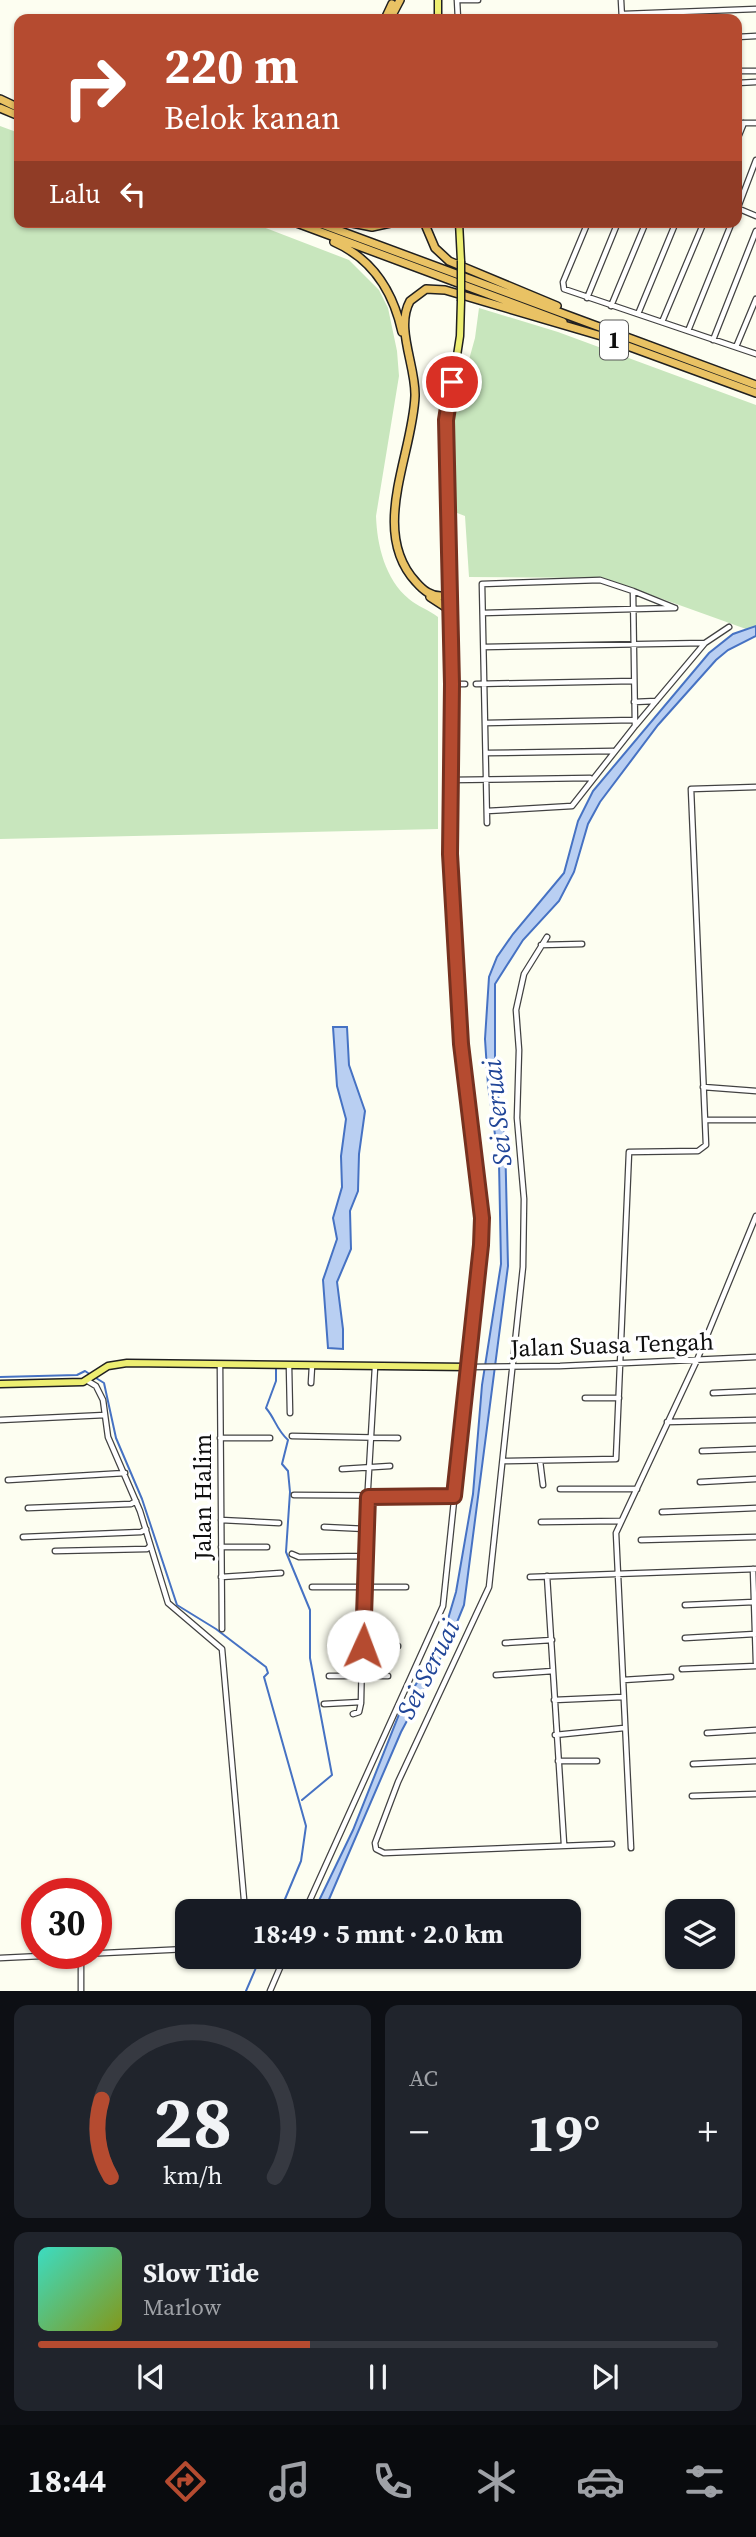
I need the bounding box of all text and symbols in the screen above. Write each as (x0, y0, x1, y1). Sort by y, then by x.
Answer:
text: 220 m (164, 32, 299, 99)
icon: right (49, 42, 140, 133)
text: Belok kanan (164, 96, 340, 140)
icon: left (114, 175, 152, 213)
text: Lalu (49, 176, 100, 212)
road number: 1 (600, 320, 628, 360)
pin (422, 352, 482, 412)
icon: arrive (433, 363, 471, 401)
water label: Sei Seruai (474, 1058, 520, 1168)
street label: Jalan Suasa Tengah (509, 1324, 714, 1365)
street label: Jalan Halim (186, 1434, 219, 1561)
position arrow (326, 1609, 400, 1683)
water label: Sei Seruai (388, 1613, 468, 1725)
speed limit sign: 30 (21, 1878, 112, 1969)
map controls (665, 1899, 735, 1969)
button: layers (665, 1899, 735, 1969)
text: 18:49 · 5 mnt · 2.0 km (252, 1916, 504, 1952)
text: AC (409, 2062, 438, 2094)
text: 28 (153, 2073, 232, 2172)
text: 19° (527, 2097, 600, 2168)
text: − (409, 2106, 429, 2158)
text: + (698, 2106, 718, 2158)
text: km/h (163, 2158, 222, 2192)
text: Slow Tide (143, 2255, 259, 2291)
text: Marlow (143, 2291, 221, 2323)
icon: previous (132, 2358, 170, 2396)
icon: pause (359, 2358, 397, 2396)
icon: next (586, 2358, 624, 2396)
icon: directions (161, 2457, 210, 2506)
icon: music (265, 2457, 314, 2506)
icon: phone (368, 2457, 417, 2506)
icon: climate (472, 2457, 521, 2506)
icon: car (576, 2457, 625, 2506)
icon: filters (680, 2457, 729, 2506)
text: 18:44 (27, 2459, 106, 2503)

